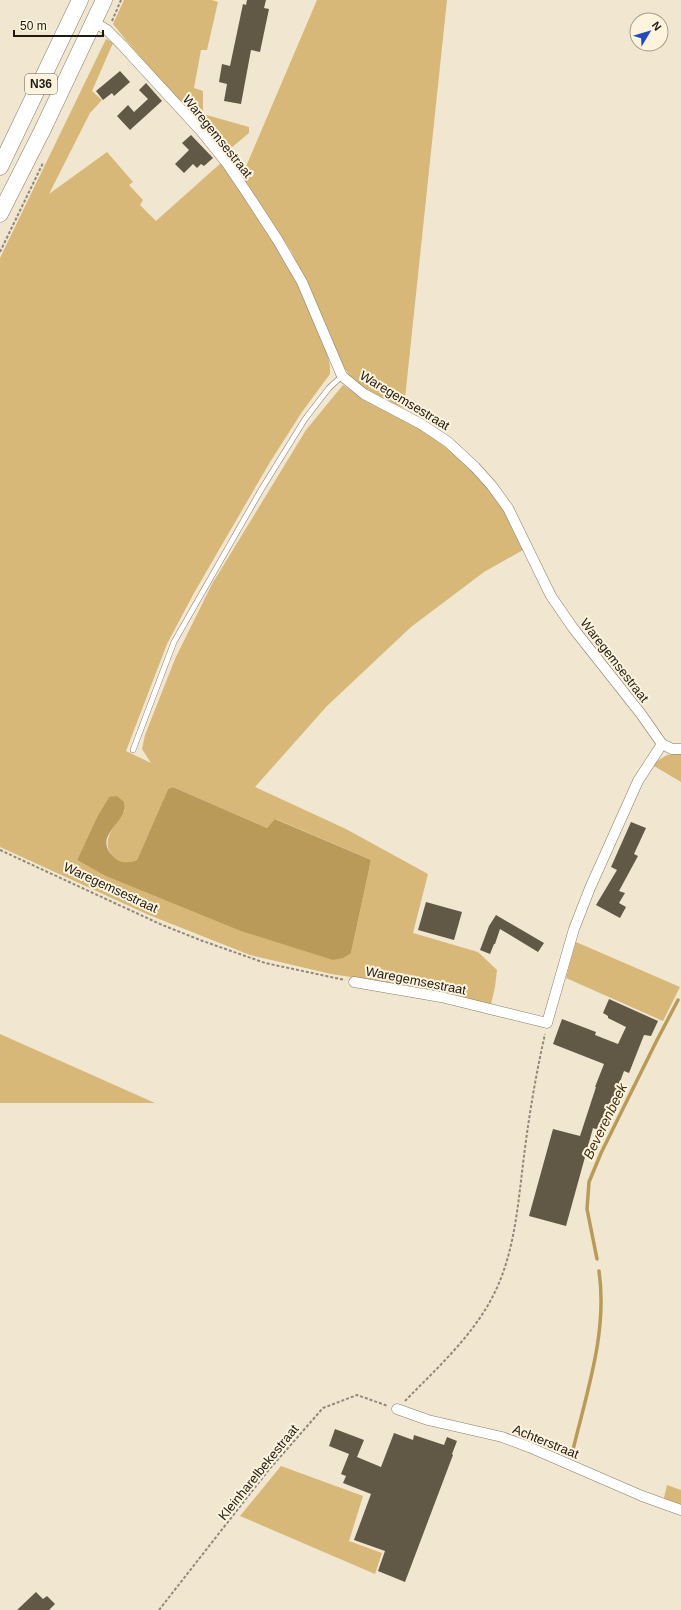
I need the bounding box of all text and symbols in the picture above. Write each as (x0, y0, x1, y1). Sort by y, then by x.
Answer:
scale bar (14, 12, 103, 38)
north arrow (629, 12, 669, 52)
text: 50 m (20, 19, 47, 33)
text: N (650, 19, 664, 33)
road number: N36 (25, 74, 57, 94)
street label: Waregemsestraat (180, 92, 256, 181)
street label: Waregemsestraat (357, 368, 453, 433)
street label: Waregemsestraat (577, 615, 652, 705)
street label: Waregemsestraat (61, 859, 161, 916)
street label: Waregemsestraat (364, 963, 468, 998)
water label: Beverenbeek (580, 1080, 631, 1162)
street label: Kleinharelbekestraat (215, 1421, 302, 1523)
street label: Achterstraat (511, 1421, 581, 1462)

